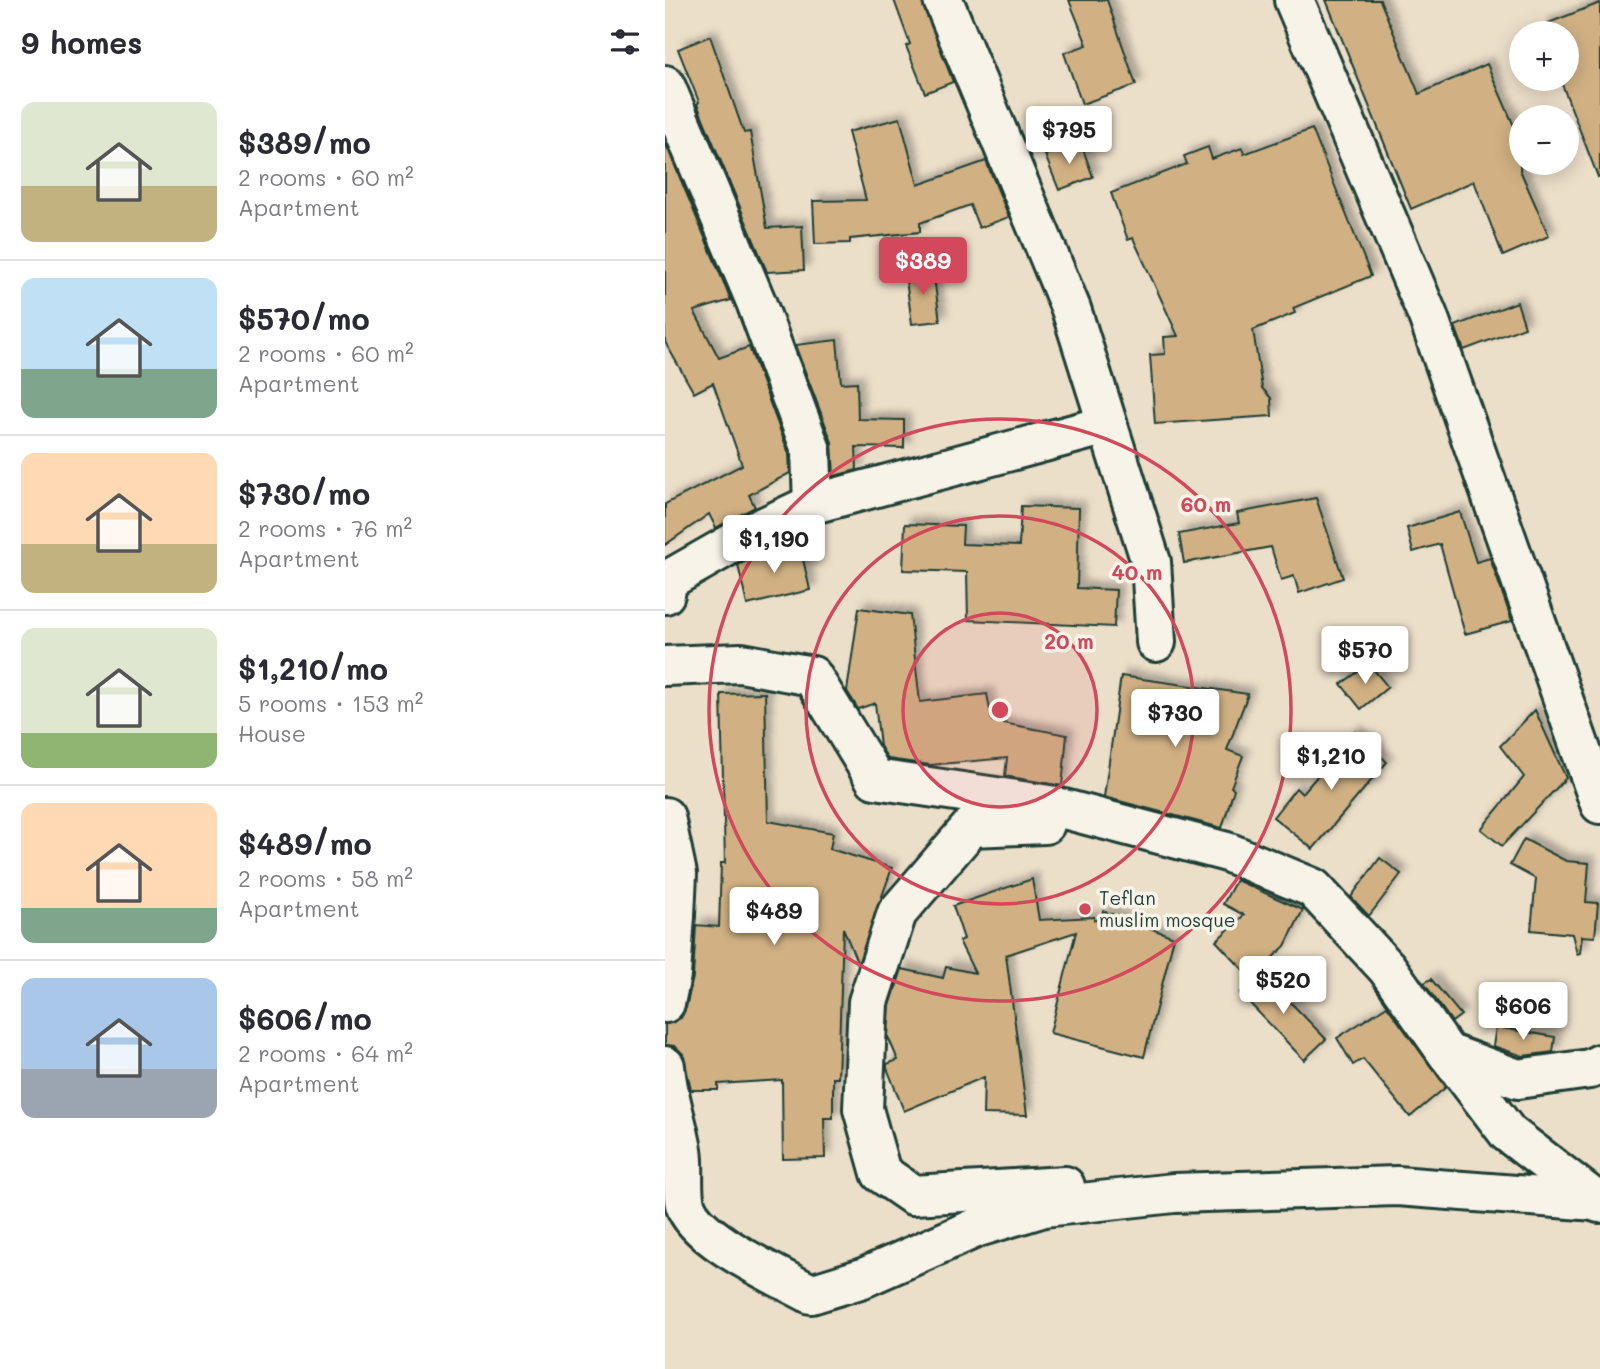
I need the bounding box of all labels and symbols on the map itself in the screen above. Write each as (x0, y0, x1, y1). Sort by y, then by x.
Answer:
pin: $795 (1028, 106, 1110, 166)
pin: $389 (882, 238, 964, 297)
text: 60 m (1181, 490, 1231, 517)
pin: $1,190 (717, 516, 831, 575)
text: 40 m (1111, 558, 1163, 585)
pin: $570 (1324, 626, 1406, 686)
text: 20 m (1044, 627, 1094, 654)
pin: $730 (1134, 690, 1216, 749)
centre of rings (988, 698, 1012, 722)
pin: $1,210 (1274, 732, 1388, 792)
place label: Teflan muslim mosque (1099, 885, 1236, 932)
pin: $489 (733, 888, 815, 947)
marker: Teflan muslim mosque (1077, 901, 1093, 917)
pin: $520 (1242, 956, 1324, 1016)
pin: $606 (1482, 982, 1564, 1042)

